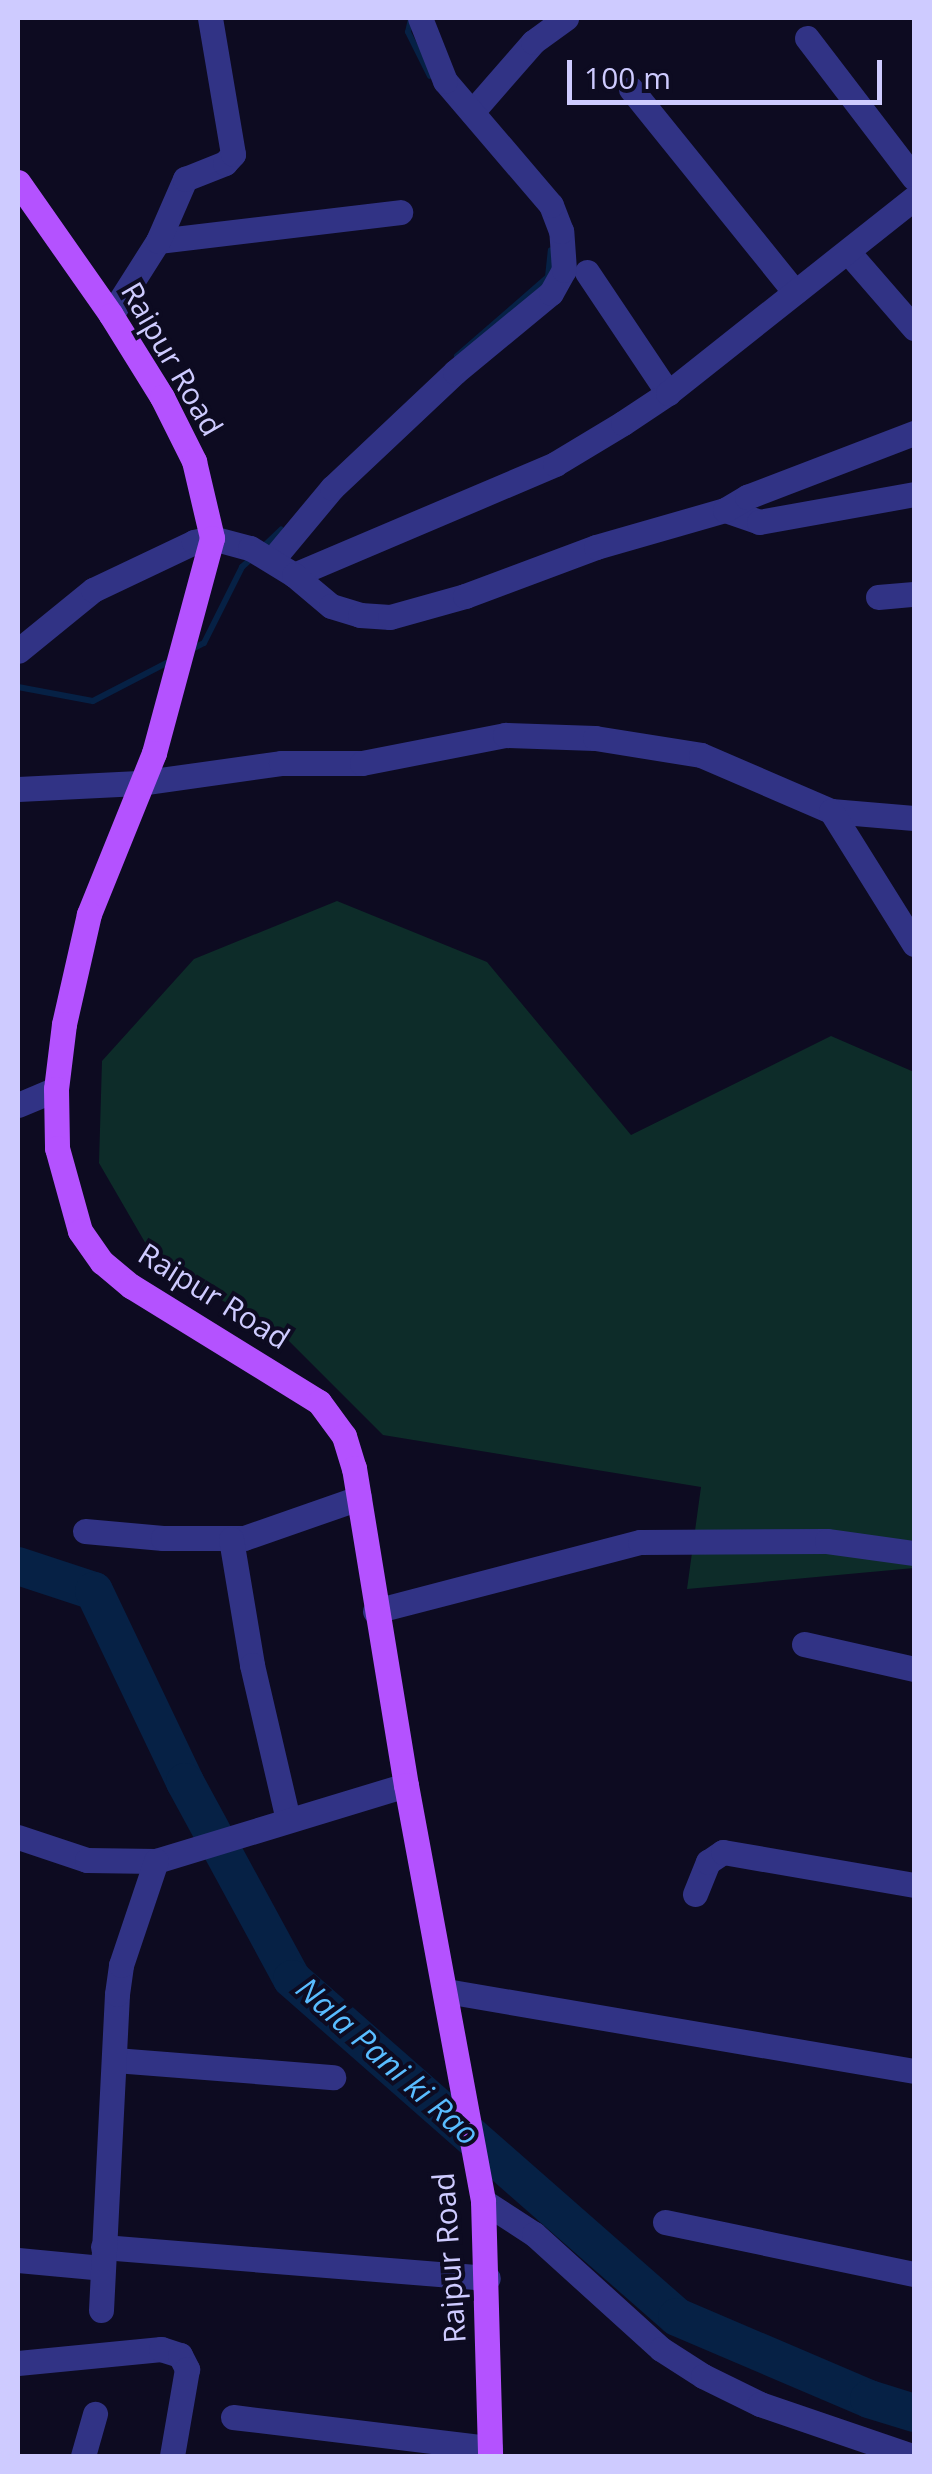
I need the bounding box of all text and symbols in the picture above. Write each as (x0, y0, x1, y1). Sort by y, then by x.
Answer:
scale bar (572, 40, 887, 102)
text: 100 m (584, 57, 671, 98)
street label: Raipur Road (114, 276, 230, 442)
street label: Raipur Road (132, 1235, 296, 1357)
water label: Nala Pani ki Rao (289, 1969, 487, 2153)
street label: Raipur Road (425, 2171, 473, 2345)

